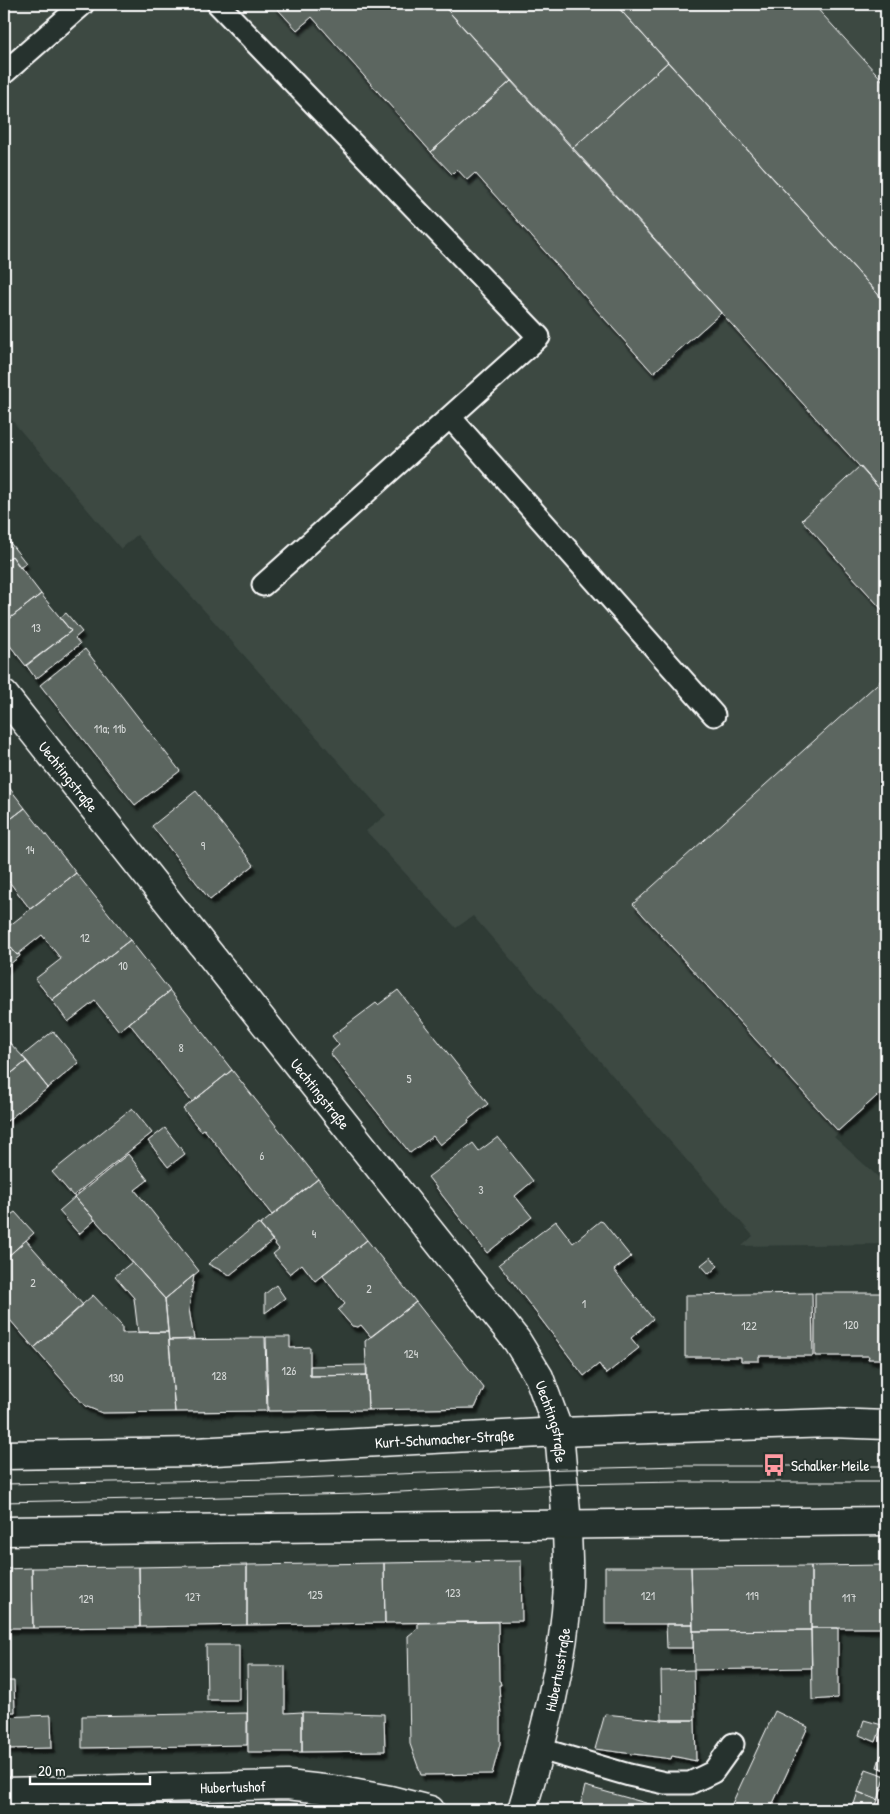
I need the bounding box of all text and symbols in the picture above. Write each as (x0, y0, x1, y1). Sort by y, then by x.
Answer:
house number: 13 (31, 619, 41, 636)
house number: 11a; 11b (94, 720, 126, 737)
street label: Uechtingstraße (34, 737, 103, 816)
house number: 9 (201, 837, 206, 854)
house number: 14 (26, 841, 35, 858)
house number: 12 (80, 929, 90, 946)
house number: 10 (118, 957, 128, 974)
house number: 8 (178, 1039, 184, 1056)
street label: Uechtingstraße (286, 1054, 355, 1133)
house number: 5 (406, 1070, 412, 1087)
house number: 6 (260, 1147, 265, 1164)
house number: 3 (478, 1181, 484, 1198)
house number: 4 (312, 1225, 317, 1242)
house number: 2 (30, 1274, 36, 1291)
house number: 2 (366, 1280, 372, 1297)
house number: 1 (582, 1295, 586, 1312)
house number: 120 (843, 1316, 859, 1333)
house number: 122 (741, 1317, 757, 1334)
house number: 124 (404, 1345, 419, 1362)
house number: 126 (282, 1362, 297, 1379)
house number: 128 (211, 1367, 227, 1384)
house number: 130 (108, 1369, 124, 1386)
street label: Uechtingstraße (531, 1378, 572, 1464)
street label: Kurt-Schumacher-Straße (374, 1424, 515, 1453)
bus stop icon: Schalker Meile (761, 1452, 787, 1478)
place label: Schalker Meile (791, 1455, 870, 1476)
house number: 123 (445, 1584, 461, 1601)
house number: 125 (307, 1586, 323, 1603)
house number: 121 (641, 1587, 655, 1604)
house number: 119 (745, 1587, 759, 1604)
house number: 127 (185, 1588, 201, 1605)
house number: 117 (842, 1589, 856, 1606)
house number: 129 (79, 1590, 94, 1607)
street label: Hubertusstraße (539, 1626, 575, 1713)
scale bar (30, 1754, 150, 1786)
text: 20 m (38, 1760, 65, 1781)
street label: Hubertushof (200, 1775, 267, 1798)

